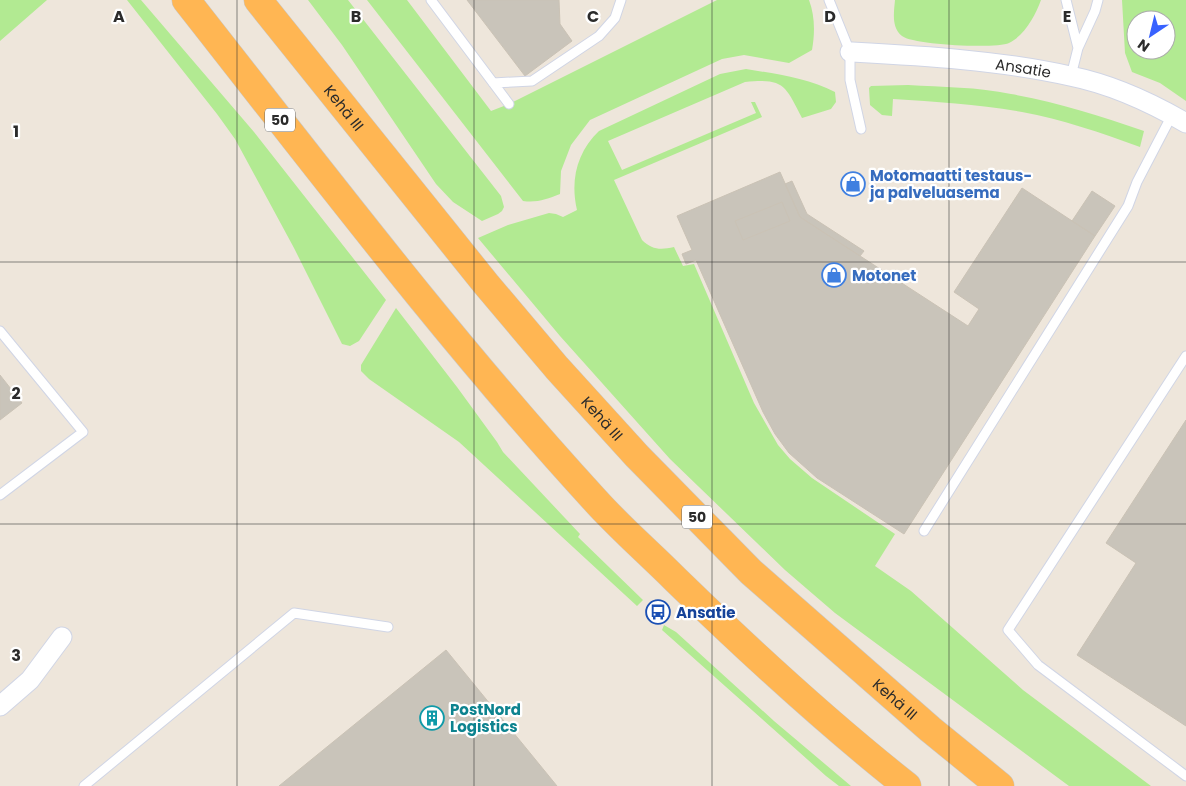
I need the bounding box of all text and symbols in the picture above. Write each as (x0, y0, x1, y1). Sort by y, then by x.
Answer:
text: A (113, 5, 125, 28)
text: B (351, 5, 361, 28)
text: C (587, 5, 599, 28)
text: D (824, 5, 836, 28)
text: E (1063, 5, 1071, 28)
north arrow (1126, 10, 1176, 60)
text: N (1133, 34, 1154, 57)
street label: Ansatie (994, 53, 1053, 82)
street label: Kehä III (320, 80, 369, 135)
road number: 50 (265, 108, 295, 132)
text: 1 (13, 120, 19, 143)
place label: Motomaatti testaus- ja palveluasema (869, 165, 1032, 203)
shop icon: Motomaatti testaus- ja palveluasema (840, 171, 866, 197)
shop icon: Motonet (821, 262, 847, 288)
place label: Motonet (852, 265, 916, 286)
text: 2 (11, 382, 21, 405)
street label: Kehä III (577, 391, 628, 445)
road number: 50 (682, 506, 712, 528)
bus stop icon: Ansatie (645, 599, 671, 625)
place label: Ansatie (676, 602, 735, 623)
text: 3 (11, 644, 21, 667)
street label: Kehä III (869, 673, 922, 724)
place label: PostNord Logistics (450, 699, 521, 737)
building icon: PostNord Logistics (419, 705, 445, 731)

